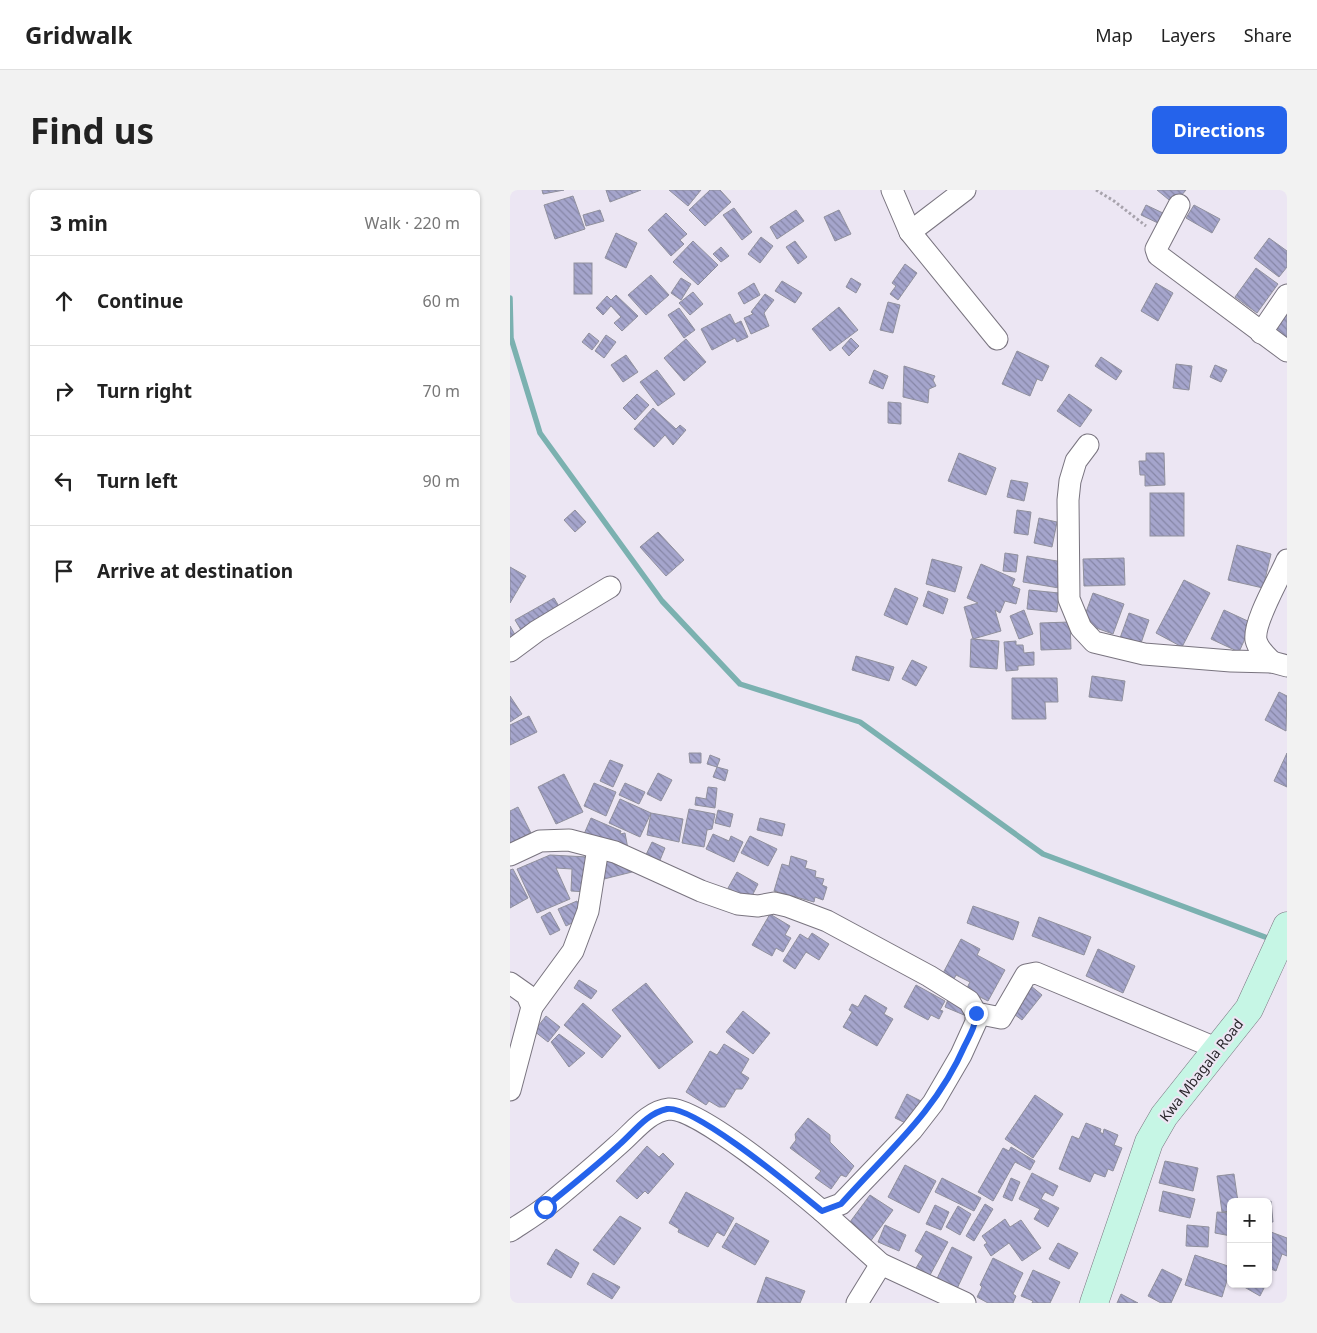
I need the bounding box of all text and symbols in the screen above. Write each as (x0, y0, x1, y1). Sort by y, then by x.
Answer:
text: Gridwalk (25, 18, 132, 51)
text: Map (1095, 23, 1133, 47)
text: Layers (1161, 23, 1216, 47)
text: Share (1244, 23, 1292, 47)
button: Directions (1152, 106, 1287, 154)
text: Find us (30, 107, 154, 154)
text: 3 min (50, 209, 108, 237)
text: Walk · 220 m (365, 212, 460, 234)
icon: ahead (50, 287, 78, 315)
text: Continue (97, 288, 183, 314)
text: 60 m (423, 290, 460, 312)
icon: right (50, 377, 78, 405)
text: Turn right (97, 378, 192, 404)
text: 70 m (423, 380, 460, 402)
icon: left (50, 467, 78, 495)
text: Turn left (97, 468, 178, 494)
text: 90 m (423, 470, 460, 492)
icon: arrive (50, 557, 78, 585)
text: Arrive at destination (97, 558, 293, 584)
route end (965, 1002, 988, 1025)
street label: Kwa Mbagala Road (1155, 1015, 1247, 1125)
route start (534, 1196, 557, 1219)
map controls (1227, 1198, 1272, 1288)
button: + (1227, 1198, 1272, 1243)
button: − (1227, 1243, 1272, 1288)

